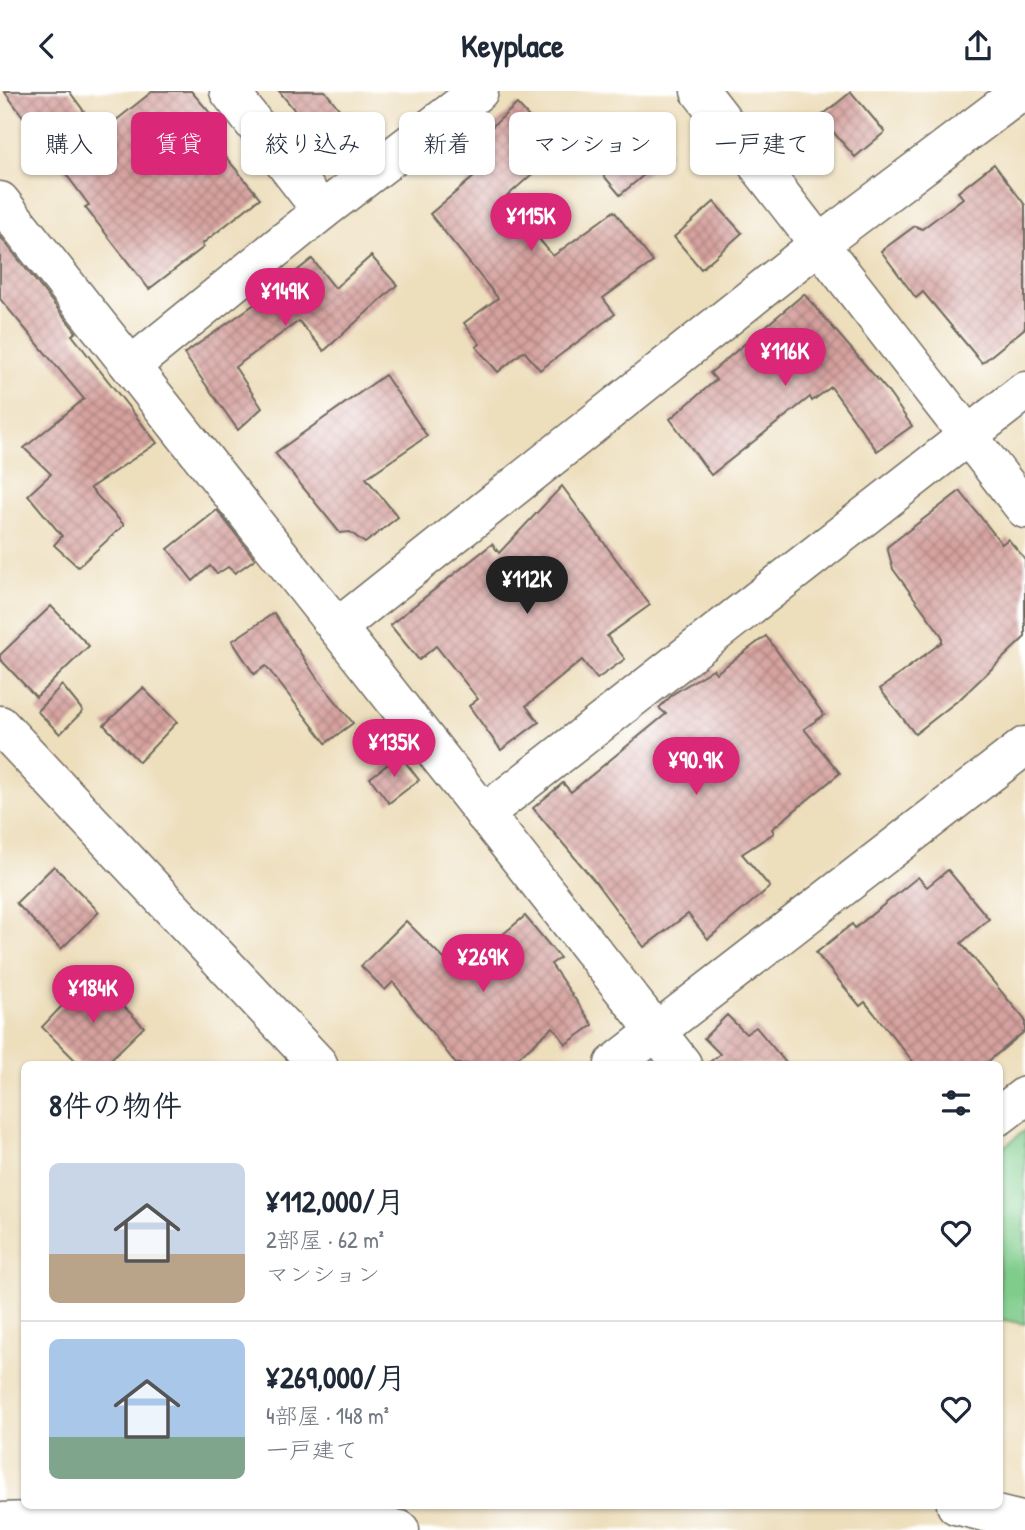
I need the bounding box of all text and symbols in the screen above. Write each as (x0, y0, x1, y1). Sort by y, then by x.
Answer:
text: Keyplace (461, 24, 564, 67)
icon: back (28, 27, 66, 65)
icon: share (959, 27, 997, 65)
chip: 購入 (21, 112, 117, 175)
chip: 賃貸 (131, 112, 227, 175)
chip: 絞り込み (241, 112, 385, 175)
chip: 新着 (399, 112, 495, 175)
chip: マンション (509, 112, 676, 175)
chip: 一戸建て (690, 112, 834, 175)
pin: ¥115K (482, 193, 580, 253)
text: ¥115K (506, 200, 556, 231)
pin: ¥149K (236, 268, 334, 328)
text: ¥149K (261, 275, 309, 306)
pin: ¥116K (736, 329, 834, 388)
text: ¥116K (761, 335, 809, 366)
pin: ¥112K (478, 557, 576, 616)
text: ¥112K (502, 563, 552, 594)
pin: ¥135K (345, 719, 443, 779)
text: ¥135K (368, 726, 420, 757)
pin: ¥90.9K (639, 737, 753, 797)
text: ¥90.9K (669, 744, 723, 775)
pin: ¥269K (434, 935, 532, 994)
text: ¥269K (457, 941, 509, 972)
pin: ¥184K (44, 965, 142, 1025)
text: ¥184K (68, 972, 118, 1003)
icon: filters (937, 1084, 975, 1122)
text: 8件の物件 (49, 1085, 182, 1125)
text: ¥112,000/月 (266, 1181, 405, 1221)
icon: home (105, 1191, 189, 1275)
icon: heart (937, 1214, 975, 1252)
text: 2部屋 · 62 m² (266, 1224, 384, 1255)
text: マンション (266, 1258, 380, 1289)
text: ¥269,000/月 (266, 1357, 406, 1397)
icon: home (105, 1367, 189, 1451)
icon: heart (937, 1390, 975, 1428)
text: 4部屋 · 148 m² (266, 1400, 389, 1431)
text: 一戸建て (266, 1434, 358, 1465)

